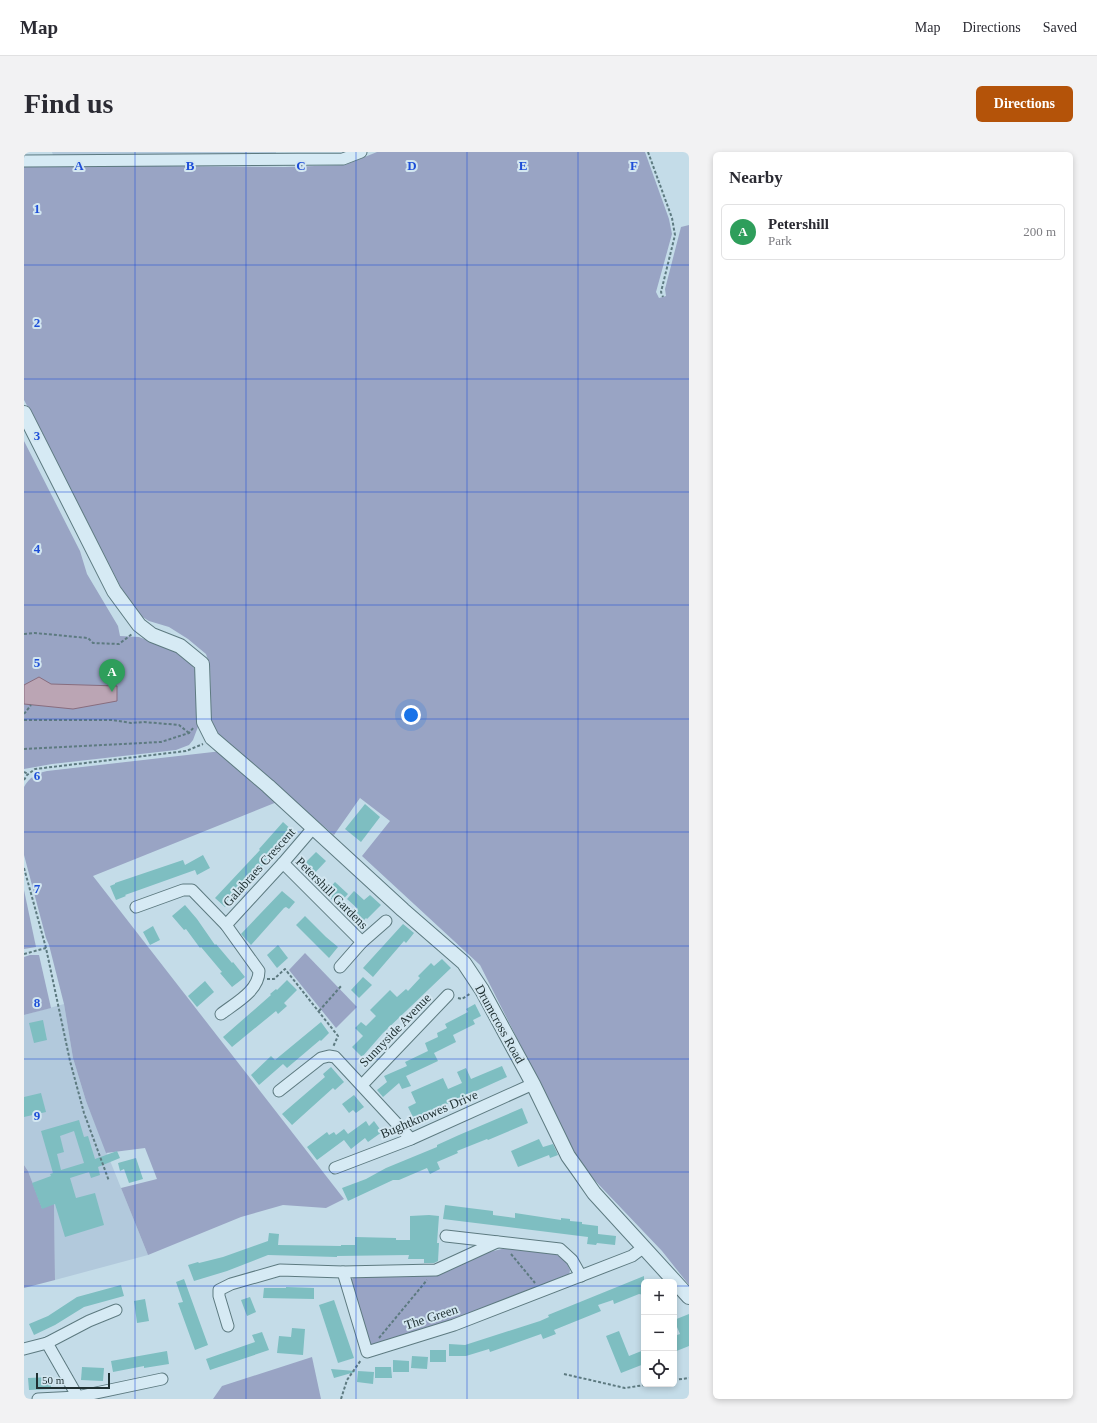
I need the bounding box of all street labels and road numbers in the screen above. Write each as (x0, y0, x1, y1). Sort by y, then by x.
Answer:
street label: Galabraes Crescent (220, 824, 299, 909)
street label: Petershill Gardens (293, 854, 371, 932)
street label: Drumcross Road (472, 982, 528, 1066)
street label: Sunnyside Avenue (356, 990, 434, 1070)
street label: Bughtknowes Drive (378, 1087, 480, 1141)
street label: The Green (402, 1301, 460, 1333)

